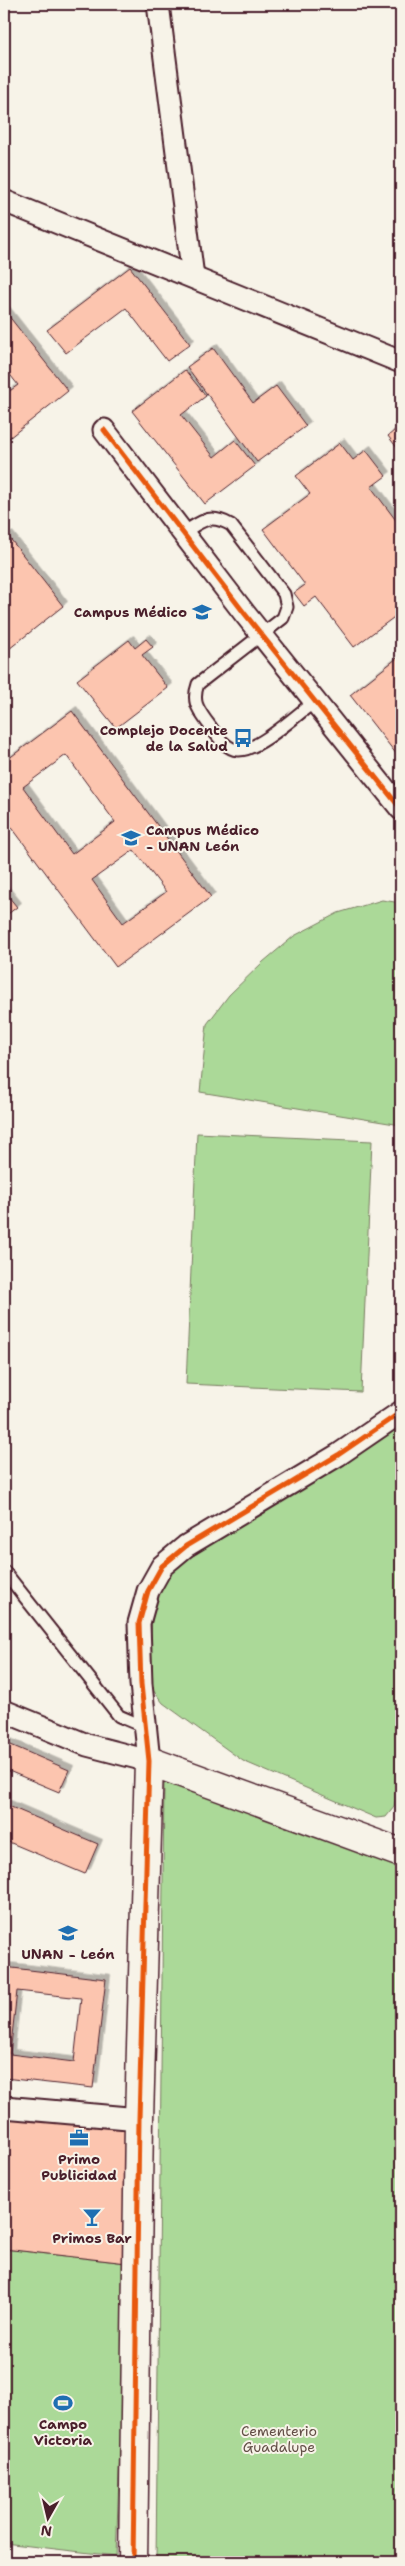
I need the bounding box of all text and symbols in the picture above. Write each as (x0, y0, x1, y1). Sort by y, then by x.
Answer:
school or university icon: Campus Médico (191, 601, 213, 623)
place label: Campus Médico (74, 603, 187, 621)
place label: Complejo Docente de la Salud (100, 721, 228, 755)
bus stop icon: Complejo Docente de la Salud (232, 727, 254, 749)
place label: Campus Médico - UNAN León (146, 821, 259, 855)
school or university icon: Campus Médico - UNAN León (120, 827, 142, 849)
school or university icon: UNAN - León (57, 1922, 79, 1944)
place label: UNAN - León (21, 1945, 115, 1963)
office icon: Primo Publicidad (68, 2127, 90, 2149)
place label: Primo Publicidad (41, 2150, 117, 2184)
bar icon: Primos Bar (81, 2206, 103, 2228)
place label: Primos Bar (52, 2229, 132, 2247)
sports icon: Campo Victoria (52, 2392, 74, 2414)
place label: Campo Victoria (34, 2415, 93, 2449)
park label: Cementerio Guadalupe (241, 2422, 317, 2456)
north arrow (22, 2494, 72, 2544)
text: N (39, 2521, 53, 2541)

